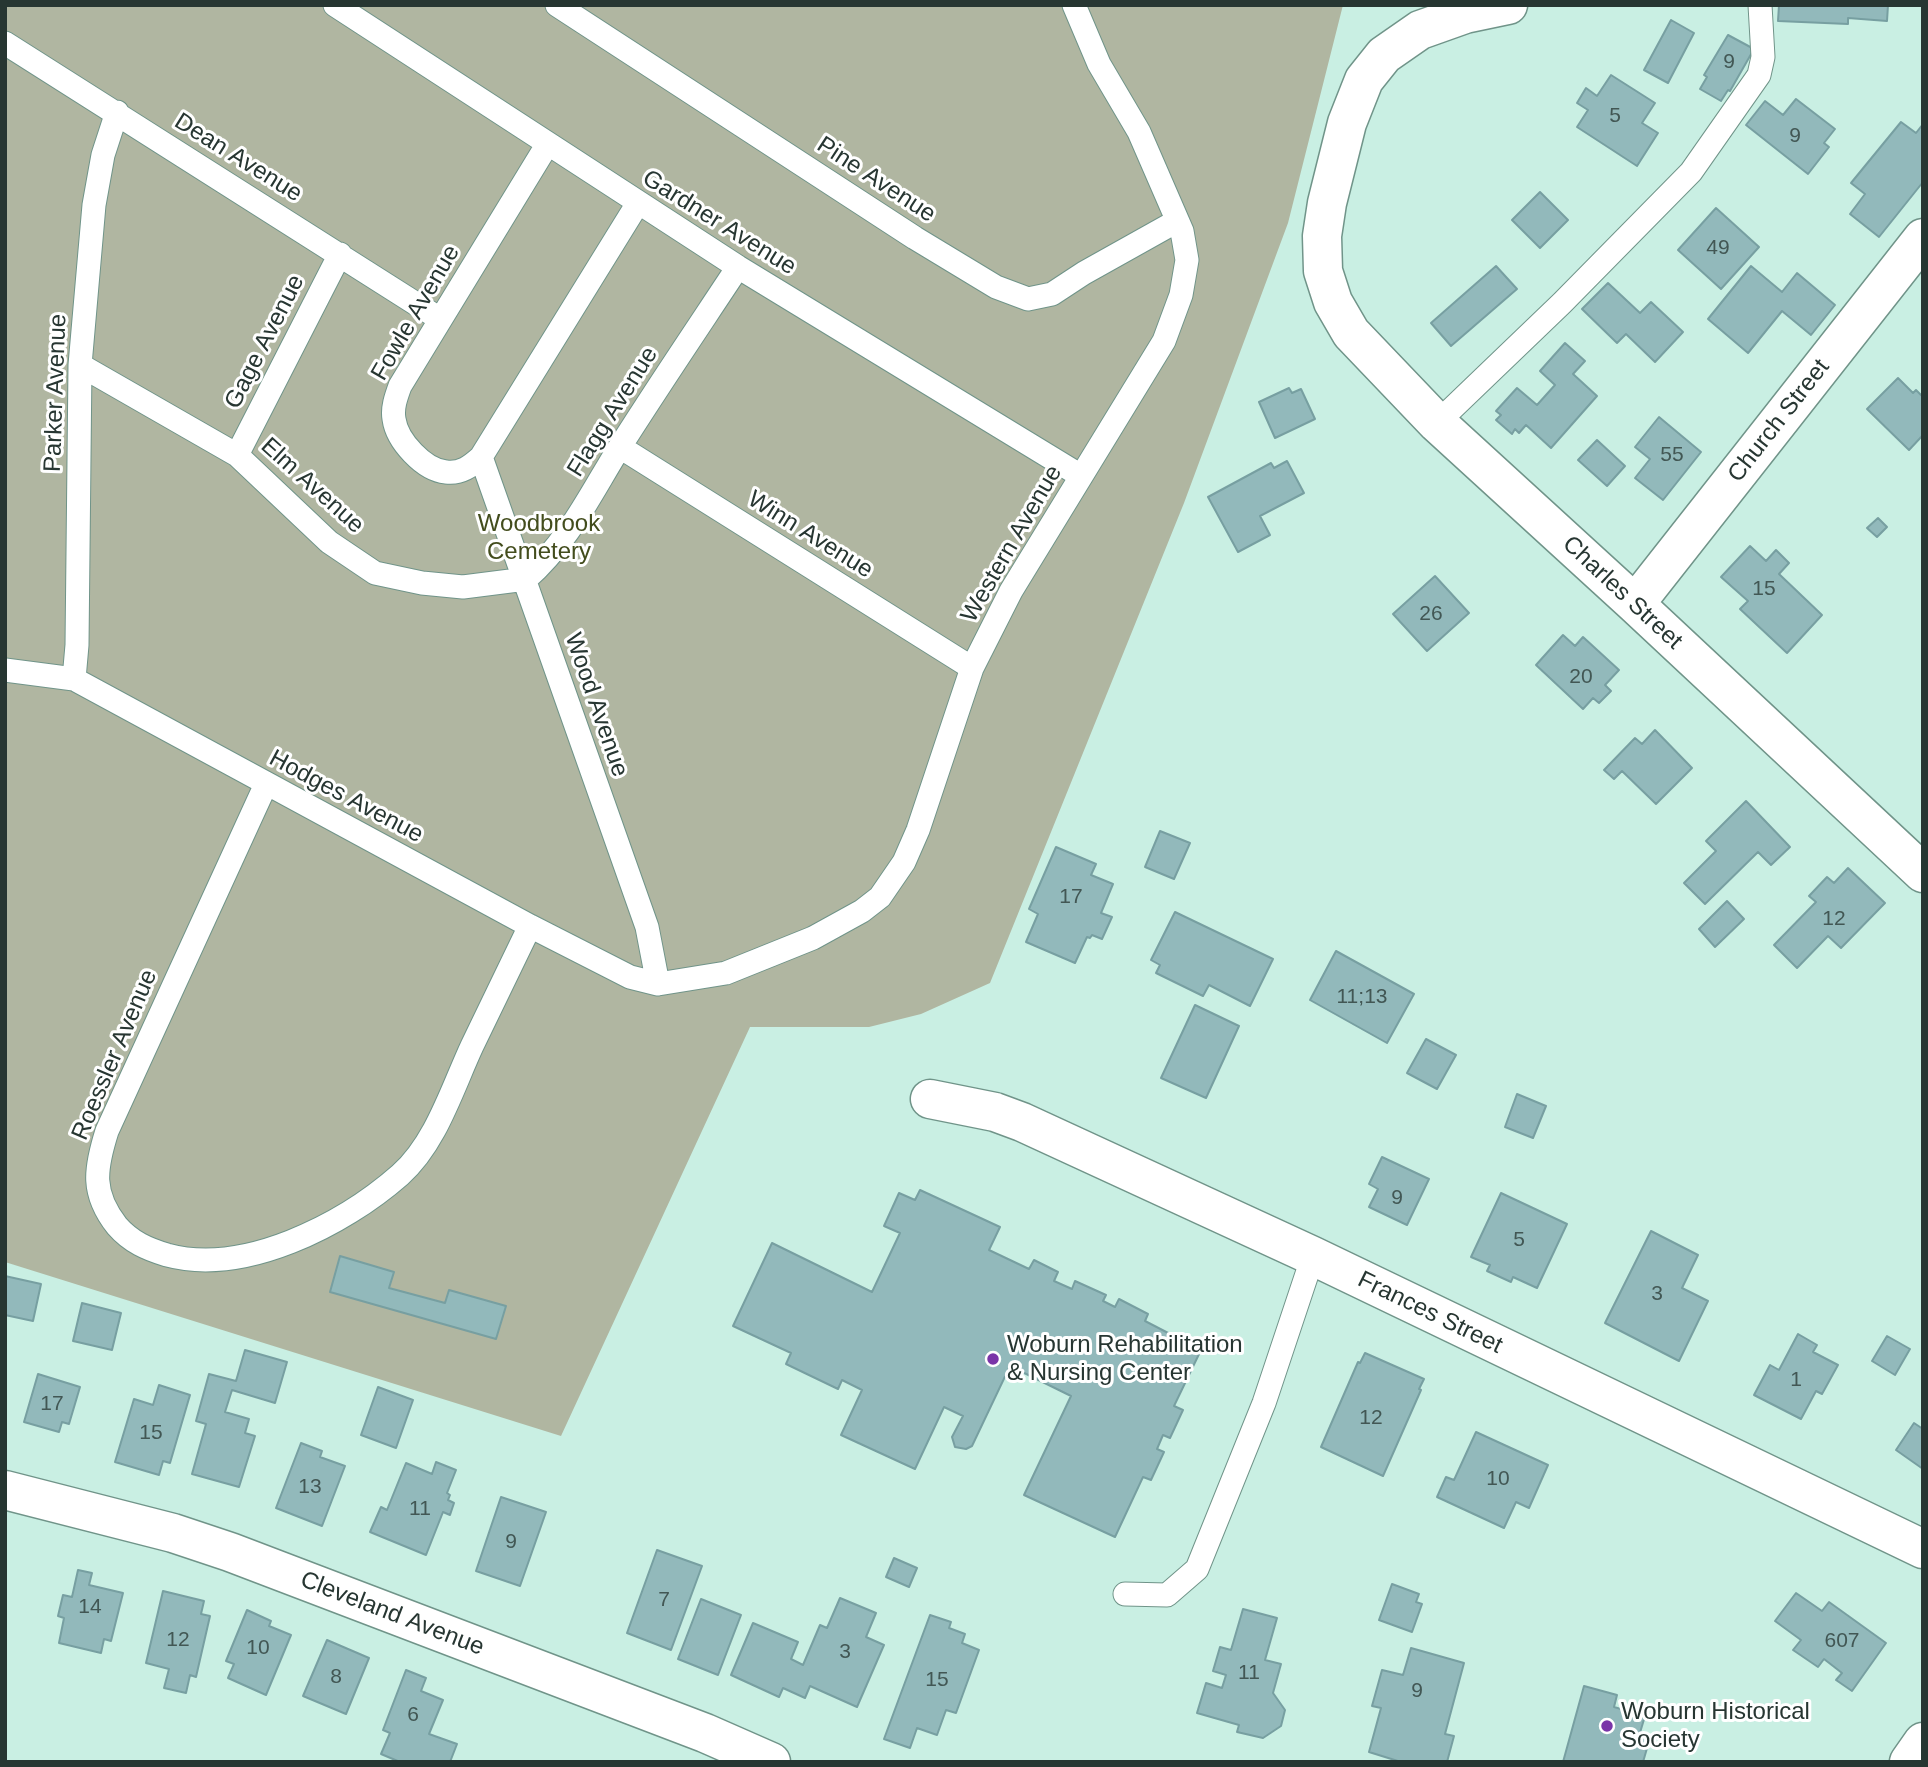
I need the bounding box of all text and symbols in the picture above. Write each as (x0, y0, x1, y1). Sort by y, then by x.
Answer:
house number: 9 (1723, 49, 1735, 75)
house number: 5 (1609, 103, 1621, 129)
street label: Dean Avenue (169, 107, 307, 209)
house number: 9 (1789, 123, 1801, 149)
street label: Pine Avenue (811, 131, 941, 229)
street label: Gardner Avenue (637, 164, 801, 282)
house number: 49 (1706, 235, 1730, 261)
street label: Fowle Avenue (366, 240, 466, 386)
street label: Gage Avenue (219, 270, 311, 414)
street label: Parker Avenue (39, 313, 73, 473)
street label: Flagg Avenue (562, 342, 664, 482)
street label: Church Street (1722, 354, 1836, 488)
street label: Elm Avenue (254, 432, 370, 540)
house number: 55 (1660, 442, 1684, 468)
street label: Western Avenue (955, 460, 1069, 628)
street label: Winn Avenue (742, 485, 878, 585)
park label: Woodbrook Cemetery (478, 510, 600, 566)
street label: Charles Street (1556, 530, 1688, 656)
house number: 15 (1752, 576, 1776, 602)
house number: 26 (1419, 601, 1443, 627)
street label: Wood Avenue (558, 629, 634, 781)
house number: 20 (1569, 664, 1593, 690)
street label: Hodges Avenue (264, 744, 428, 850)
house number: 17 (1059, 884, 1083, 910)
house number: 12 (1822, 906, 1846, 932)
street label: Roessler Avenue (66, 965, 164, 1145)
house number: 11;13 (1337, 984, 1387, 1010)
house number: 9 (1391, 1185, 1403, 1211)
house number: 5 (1513, 1227, 1525, 1253)
street label: Frances Street (1353, 1266, 1507, 1360)
house number: 3 (1651, 1281, 1663, 1307)
place label: Woburn Rehabilitation & Nursing Center (1007, 1331, 1243, 1387)
marker: Woburn Rehabilitation & Nursing Center (985, 1351, 1001, 1367)
house number: 1 (1790, 1367, 1802, 1393)
house number: 17 (40, 1391, 64, 1417)
house number: 12 (1359, 1405, 1383, 1431)
house number: 15 (139, 1420, 163, 1446)
house number: 10 (1486, 1466, 1510, 1492)
house number: 13 (298, 1474, 322, 1500)
house number: 11 (409, 1496, 431, 1522)
house number: 9 (505, 1529, 517, 1555)
street label: Cleveland Avenue (296, 1566, 488, 1662)
house number: 7 (658, 1587, 670, 1613)
house number: 14 (78, 1594, 102, 1620)
house number: 12 (166, 1627, 190, 1653)
house number: 607 (1824, 1628, 1860, 1654)
house number: 10 (246, 1635, 270, 1661)
house number: 3 (839, 1639, 851, 1665)
house number: 11 (1238, 1660, 1260, 1686)
house number: 8 (330, 1664, 342, 1690)
house number: 15 (925, 1667, 949, 1693)
house number: 9 (1411, 1678, 1423, 1704)
place label: Woburn Historical Society (1621, 1698, 1810, 1754)
house number: 6 (407, 1702, 419, 1728)
marker: Woburn Historical Society (1599, 1718, 1615, 1734)

